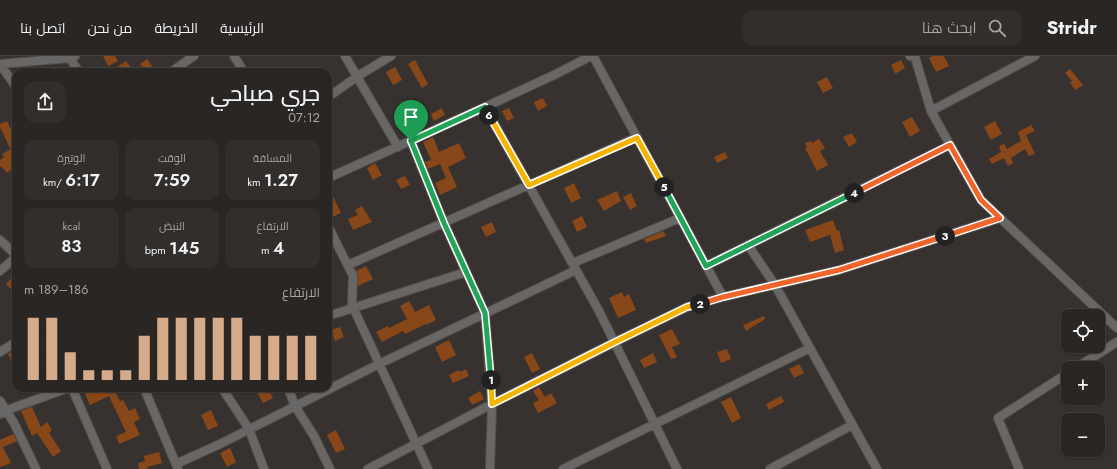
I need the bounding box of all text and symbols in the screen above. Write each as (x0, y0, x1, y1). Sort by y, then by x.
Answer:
search box (742, 10, 1022, 46)
text: Stridr (1046, 14, 1097, 41)
text: ابحث هنا (922, 17, 976, 39)
icon: search (986, 17, 1008, 39)
text: اتصل بنا (20, 18, 65, 38)
text: من نحن (87, 18, 132, 38)
text: الخريطة (154, 18, 198, 38)
text: الرئيسية (220, 18, 264, 38)
text: جري صباحي (210, 77, 320, 109)
button: share (24, 81, 66, 123)
pin (394, 100, 428, 141)
pin: 6 (479, 105, 499, 125)
icon: arrive (400, 106, 422, 128)
text: 6 (485, 107, 493, 123)
text: 07:12 (288, 108, 320, 127)
text: الوتيرة (57, 150, 85, 166)
text: الوقت (158, 150, 186, 166)
text: المسافة (253, 150, 292, 166)
text: 6:17 (65, 168, 100, 192)
text: 7:59 (154, 168, 190, 192)
text: 1.27 (264, 168, 298, 192)
text: /km (43, 174, 65, 190)
text: km (247, 174, 264, 190)
pin: 5 (654, 177, 674, 197)
text: 5 (660, 179, 668, 195)
pin: 4 (844, 183, 864, 203)
text: 4 (850, 185, 858, 201)
text: kcal (62, 218, 80, 234)
text: النبض (159, 218, 185, 234)
text: الارتفاع (257, 218, 289, 234)
pin: 3 (935, 226, 955, 246)
text: 3 (942, 228, 948, 244)
text: 83 (61, 234, 82, 258)
text: 145 (169, 236, 199, 260)
text: 4 (273, 236, 284, 260)
text: bpm (145, 242, 169, 258)
text: m (261, 242, 273, 258)
text: 186–189 m (24, 280, 89, 299)
text: الارتفاع (282, 283, 320, 302)
pin: 2 (690, 294, 710, 314)
text: 2 (696, 296, 704, 312)
map controls (1061, 309, 1105, 457)
button: locate (1061, 309, 1105, 353)
button: + (1061, 361, 1105, 405)
pin: 1 (481, 370, 501, 390)
text: 1 (488, 372, 494, 388)
button: − (1061, 413, 1105, 457)

